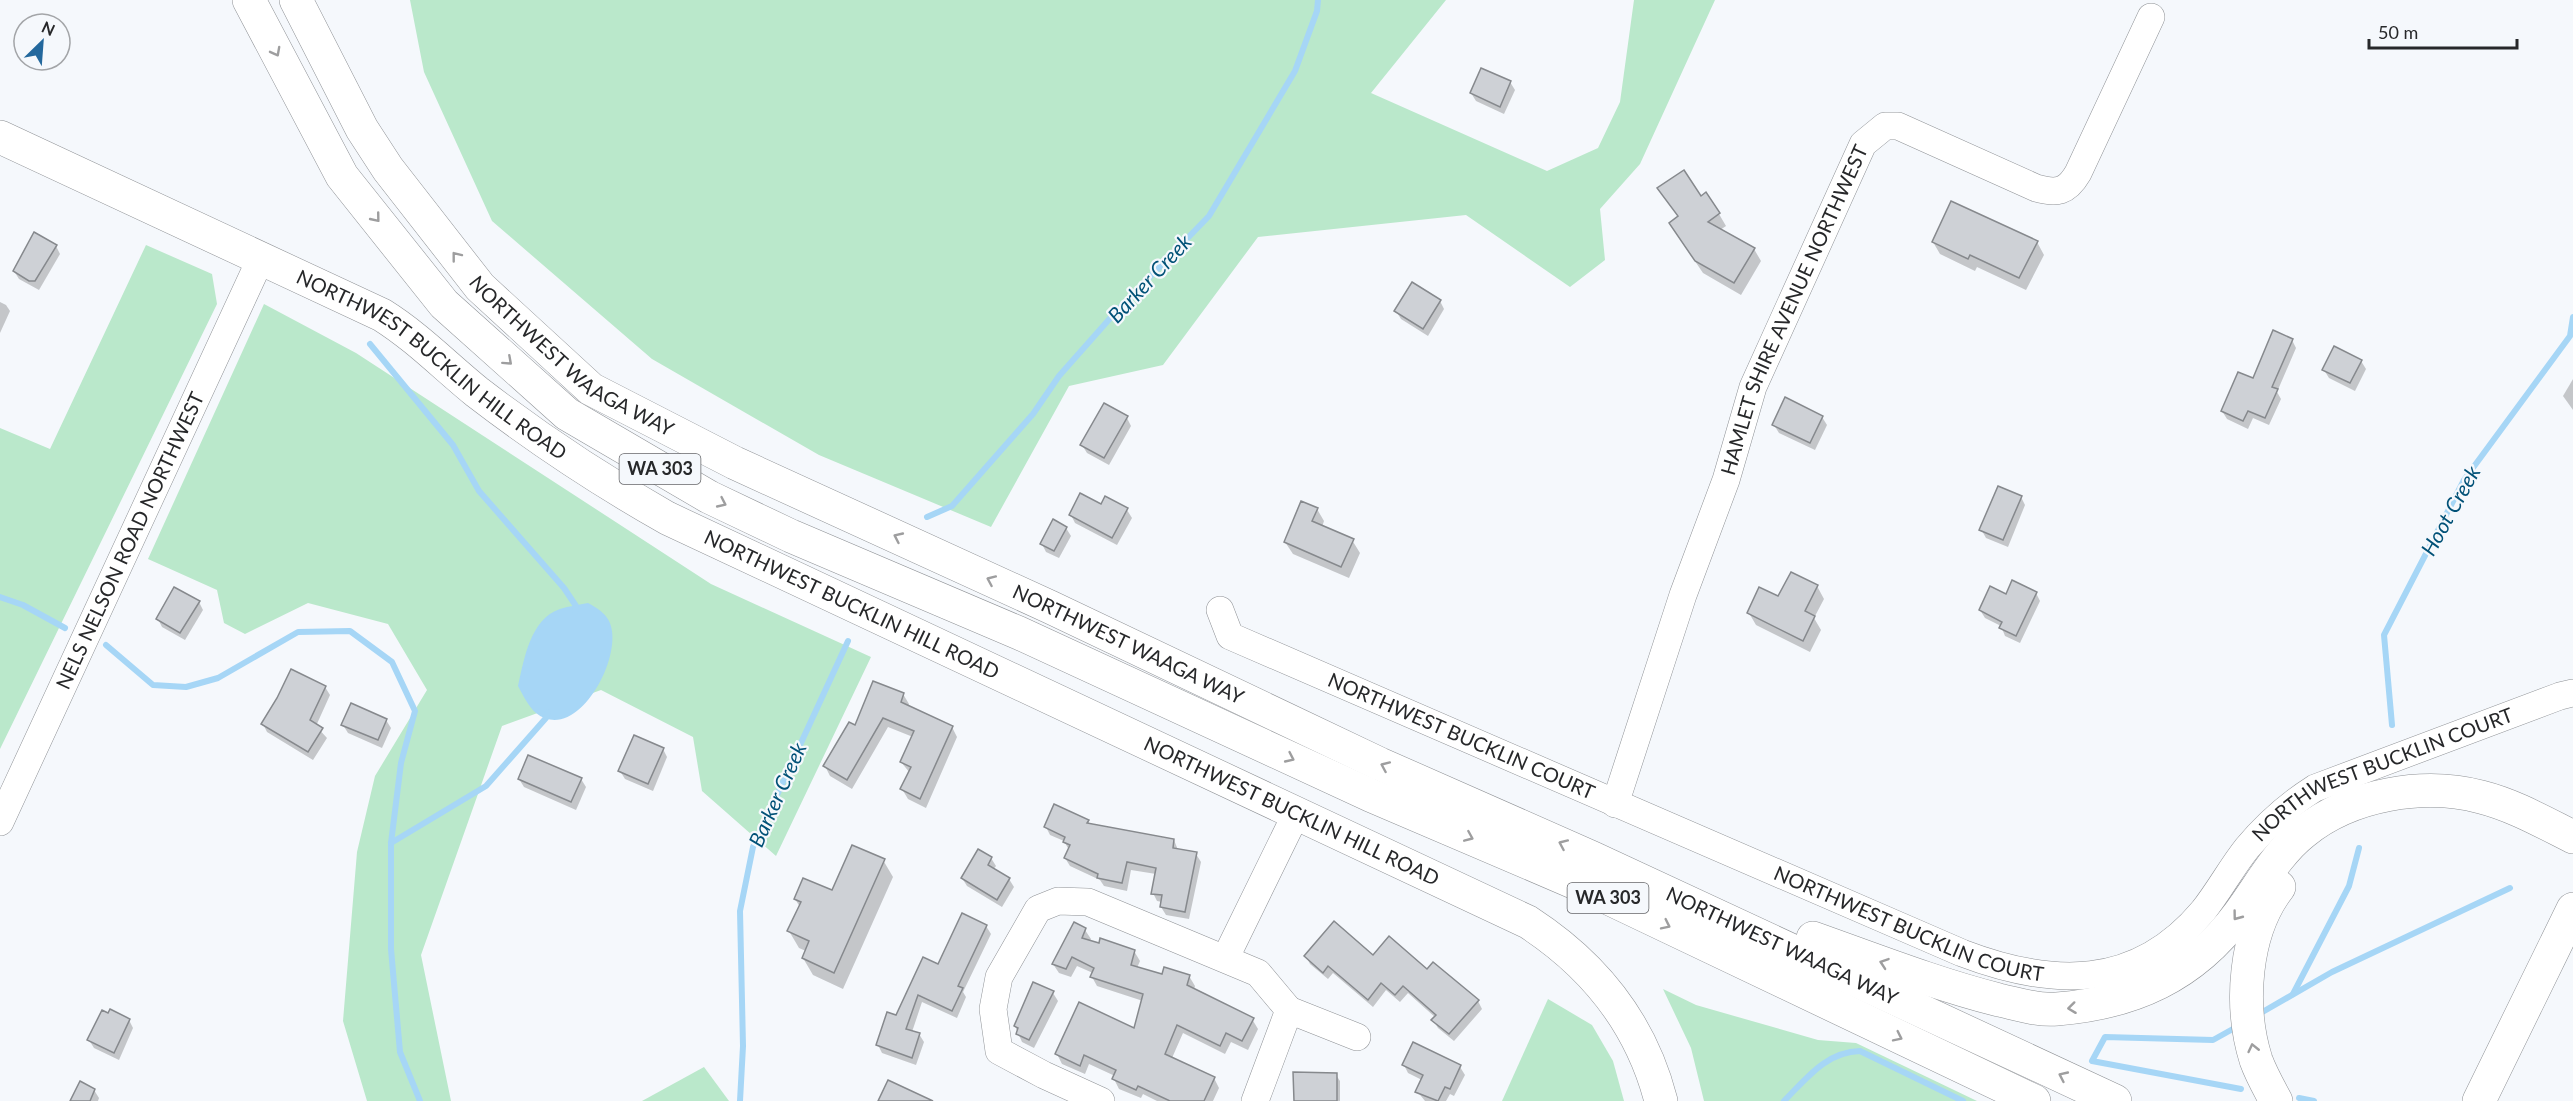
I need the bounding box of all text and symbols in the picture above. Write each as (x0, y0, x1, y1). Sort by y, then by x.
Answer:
north arrow (12, 12, 72, 72)
scale bar (2369, 12, 2518, 50)
text: N (39, 17, 58, 39)
text: 50 m (2378, 21, 2418, 43)
one-way arrow (269, 46, 280, 56)
street label: HAMLET SHIRE AVENUE NORTHWEST (1715, 141, 1872, 478)
one-way arrow (369, 212, 380, 223)
water label: Barker Creek (1102, 228, 1197, 327)
one-way arrow (452, 252, 463, 263)
street label: NORTHWEST BUCKLIN HILL ROAD (293, 264, 572, 464)
street label: NORTHWEST WAAGA WAY (465, 271, 679, 441)
one-way arrow (501, 354, 512, 365)
street label: NELS NELSON ROAD NORTHWEST (50, 388, 208, 693)
road number: WA 303 (620, 454, 700, 484)
water label: Hoot Creek (2415, 460, 2485, 559)
one-way arrow (715, 496, 726, 508)
street label: NORTHWEST BUCKLIN HILL ROAD (701, 524, 1004, 683)
one-way arrow (893, 533, 904, 545)
one-way arrow (986, 575, 997, 587)
street label: NORTHWEST WAAGA WAY (1009, 579, 1249, 709)
street label: NORTHWEST BUCKLIN COURT (1325, 667, 1599, 804)
street label: NORTHWEST BUCKLIN COURT (2246, 702, 2516, 846)
street label: NORTHWEST BUCKLIN HILL ROAD (1141, 731, 1444, 890)
water label: Barker Creek (743, 738, 811, 850)
one-way arrow (1284, 751, 1295, 763)
one-way arrow (1380, 761, 1391, 773)
one-way arrow (1462, 830, 1473, 842)
one-way arrow (1559, 840, 1570, 852)
street label: NORTHWEST BUCKLIN COURT (1771, 860, 2046, 985)
street label: NORTHWEST WAAGA WAY (1663, 881, 1903, 1010)
road number: WA 303 (1568, 883, 1648, 913)
one-way arrow (2233, 910, 2244, 921)
one-way arrow (1659, 918, 1670, 929)
one-way arrow (1879, 958, 1890, 971)
one-way arrow (2067, 1001, 2076, 1013)
one-way arrow (1892, 1029, 1903, 1041)
one-way arrow (2248, 1043, 2261, 1053)
one-way arrow (2058, 1072, 2069, 1084)

